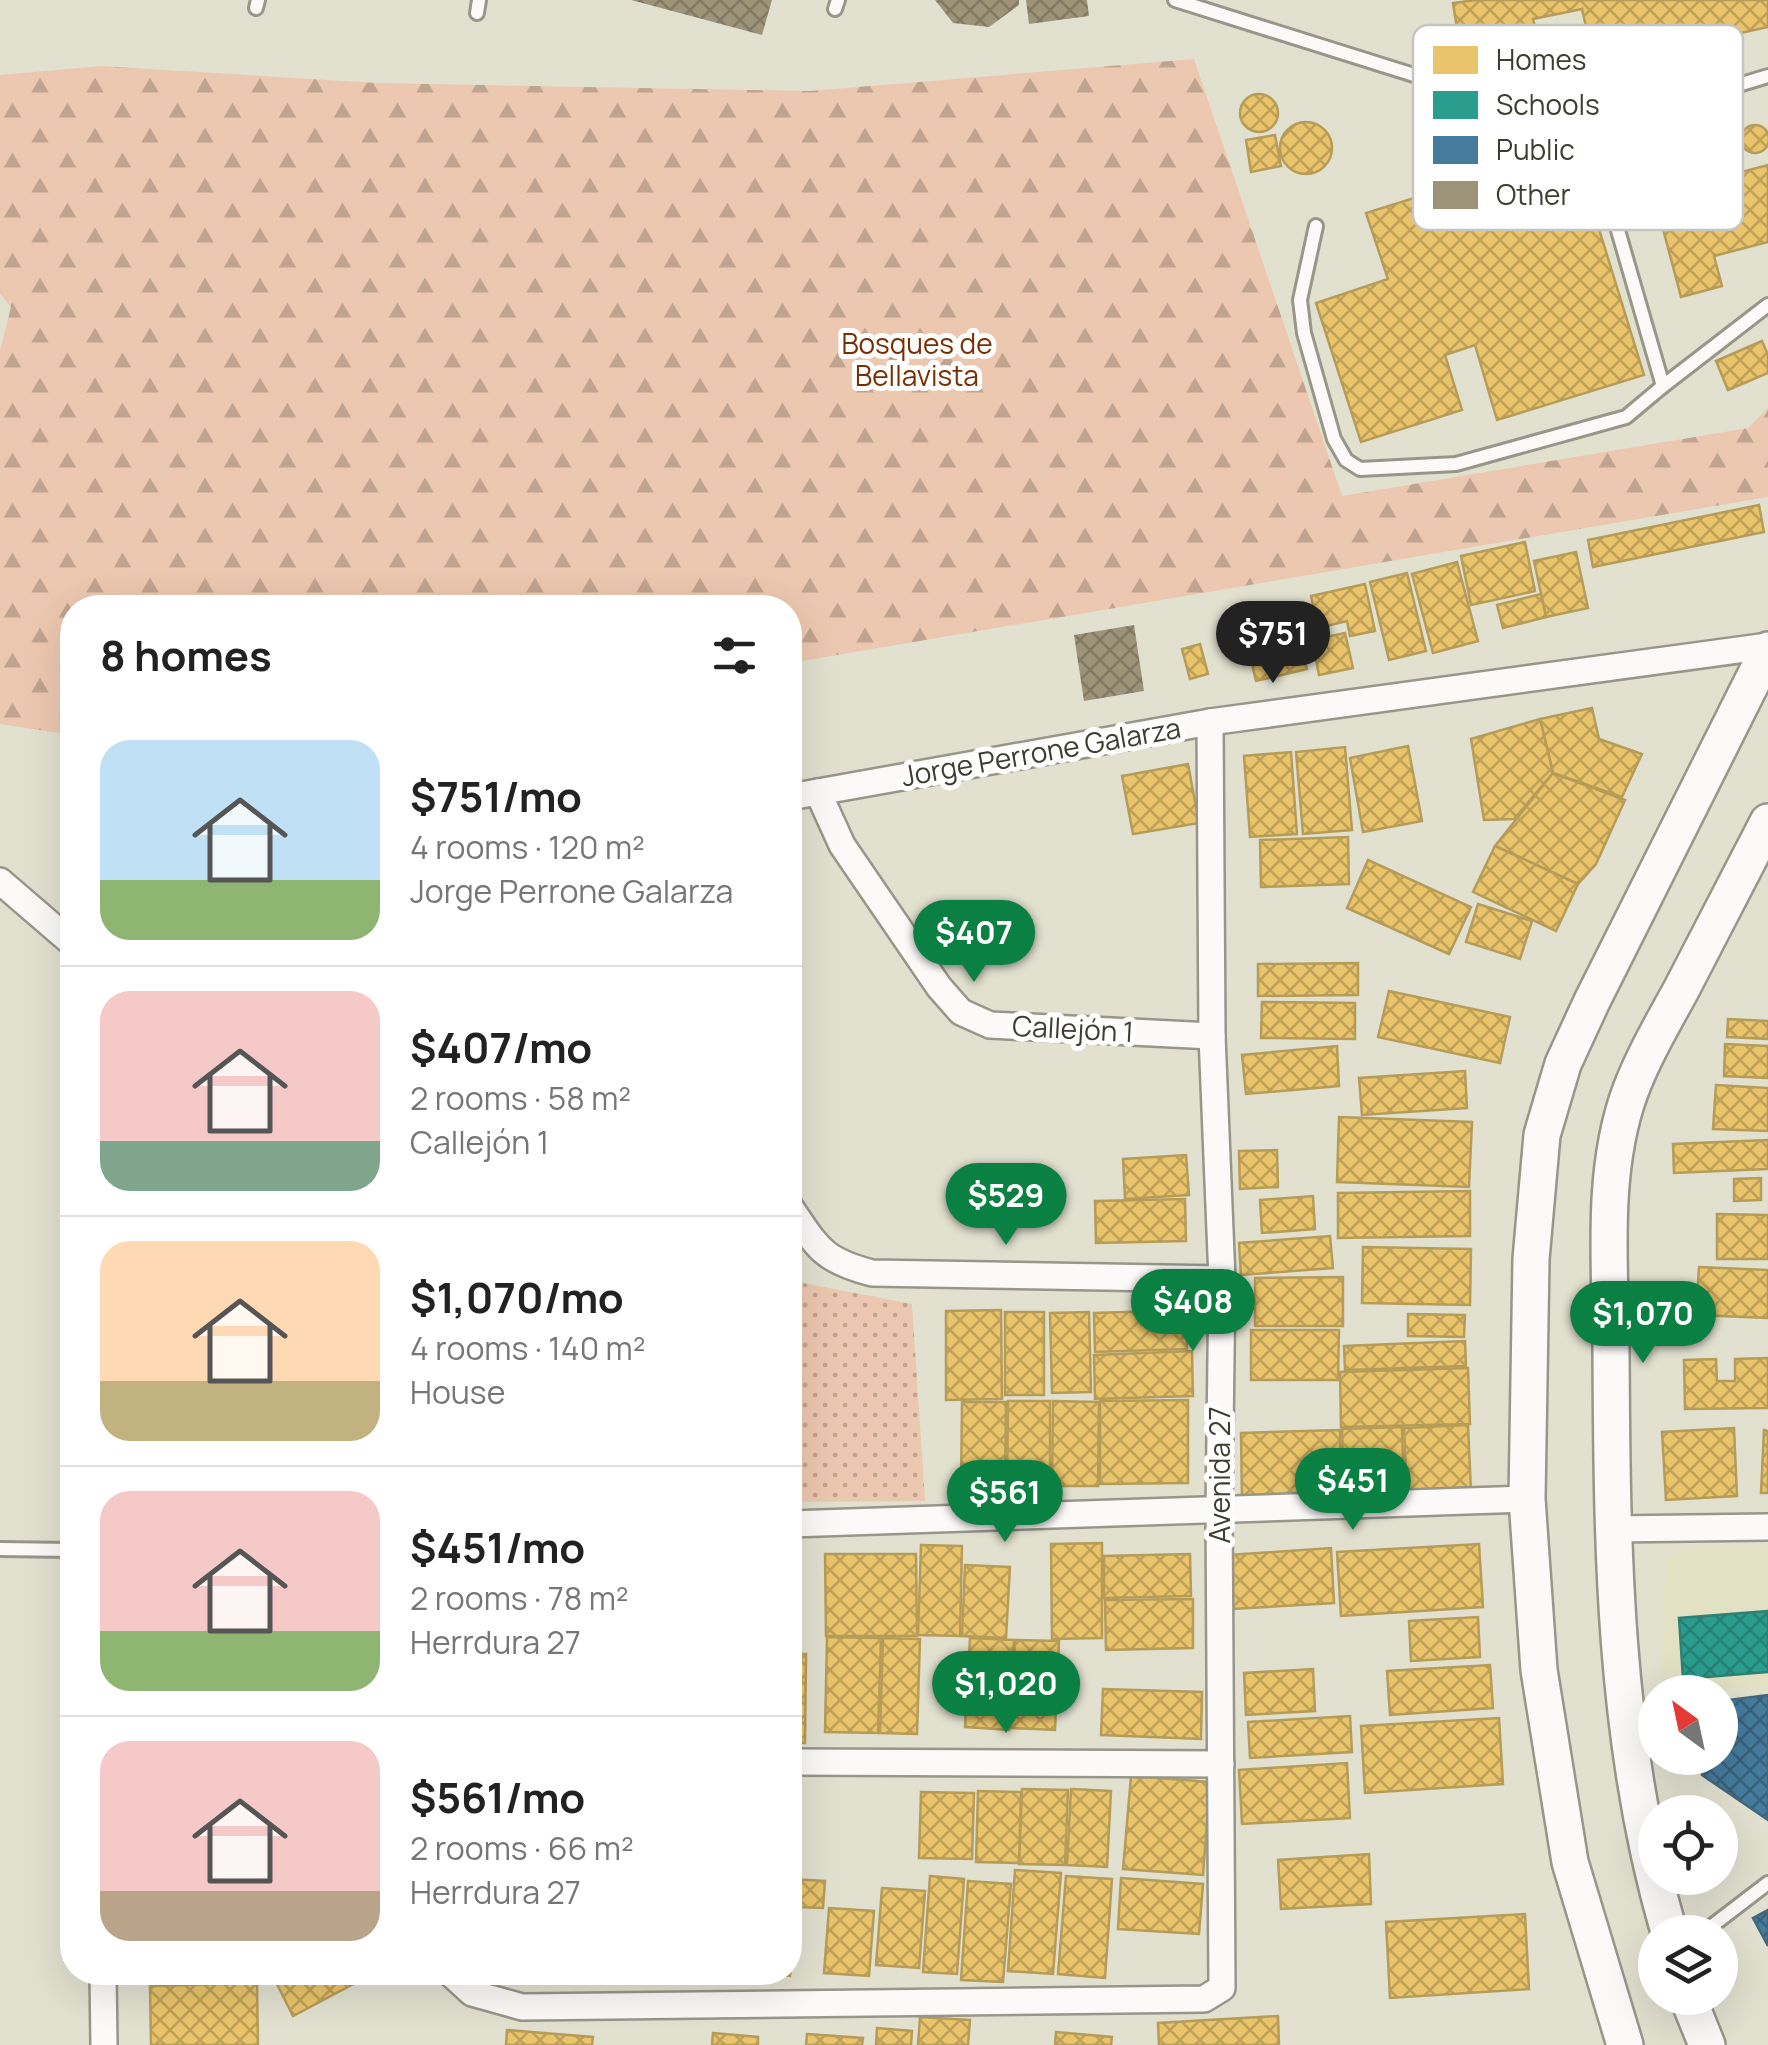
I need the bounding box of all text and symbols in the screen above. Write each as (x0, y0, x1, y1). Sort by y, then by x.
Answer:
legend (1413, 25, 1743, 230)
text: Homes (1496, 40, 1586, 78)
text: Schools (1496, 85, 1600, 123)
text: Public (1496, 130, 1575, 168)
text: Other (1496, 175, 1571, 213)
park label: Bosques de Bellavista (841, 324, 993, 394)
pin: $751 (1214, 601, 1332, 686)
text: $751 (1238, 611, 1308, 655)
text: 8 homes (100, 626, 272, 684)
icon: filters (707, 628, 762, 683)
street label: Jorge Perrone Galarza (898, 708, 1183, 794)
text: $751/mo (410, 767, 582, 825)
icon: home (180, 780, 300, 900)
text: 4 rooms · 120 m² (410, 825, 645, 869)
text: Jorge Perrone Galarza (410, 869, 733, 913)
pin: $407 (915, 900, 1033, 985)
text: $407 (935, 910, 1013, 954)
street label: Callejón 1 (1011, 1006, 1135, 1050)
text: $407/mo (410, 1018, 592, 1076)
icon: home (180, 1031, 300, 1151)
text: 2 rooms · 58 m² (410, 1076, 631, 1120)
text: Callejón 1 (410, 1120, 549, 1164)
pin: $529 (947, 1163, 1065, 1248)
text: $529 (968, 1173, 1044, 1217)
text: $1,070/mo (410, 1268, 624, 1326)
pin: $408 (1134, 1269, 1252, 1354)
text: $408 (1153, 1279, 1233, 1323)
icon: home (180, 1281, 300, 1401)
pin: $1,070 (1562, 1281, 1724, 1366)
text: $1,070 (1592, 1291, 1694, 1335)
text: 4 rooms · 140 m² (410, 1326, 646, 1370)
text: House (410, 1370, 505, 1414)
street label: Avenida 27 (1200, 1406, 1238, 1544)
pin: $451 (1294, 1448, 1412, 1533)
text: $451 (1317, 1458, 1389, 1502)
pin: $561 (946, 1460, 1064, 1545)
text: $561 (969, 1470, 1041, 1514)
text: $451/mo (410, 1518, 585, 1576)
icon: home (180, 1531, 300, 1651)
text: 2 rooms · 78 m² (410, 1576, 629, 1620)
text: Herrdura 27 (410, 1620, 581, 1664)
pin: $1,020 (925, 1651, 1087, 1736)
text: $1,020 (954, 1661, 1058, 1705)
north arrow (1638, 1675, 1738, 1775)
map controls (1638, 1675, 1738, 2015)
text: $561/mo (410, 1768, 585, 1826)
icon: home (180, 1781, 300, 1901)
button: locate (1638, 1795, 1738, 1895)
text: 2 rooms · 66 m² (410, 1826, 634, 1870)
text: Herrdura 27 (410, 1870, 581, 1914)
button: layers (1638, 1915, 1738, 2015)

